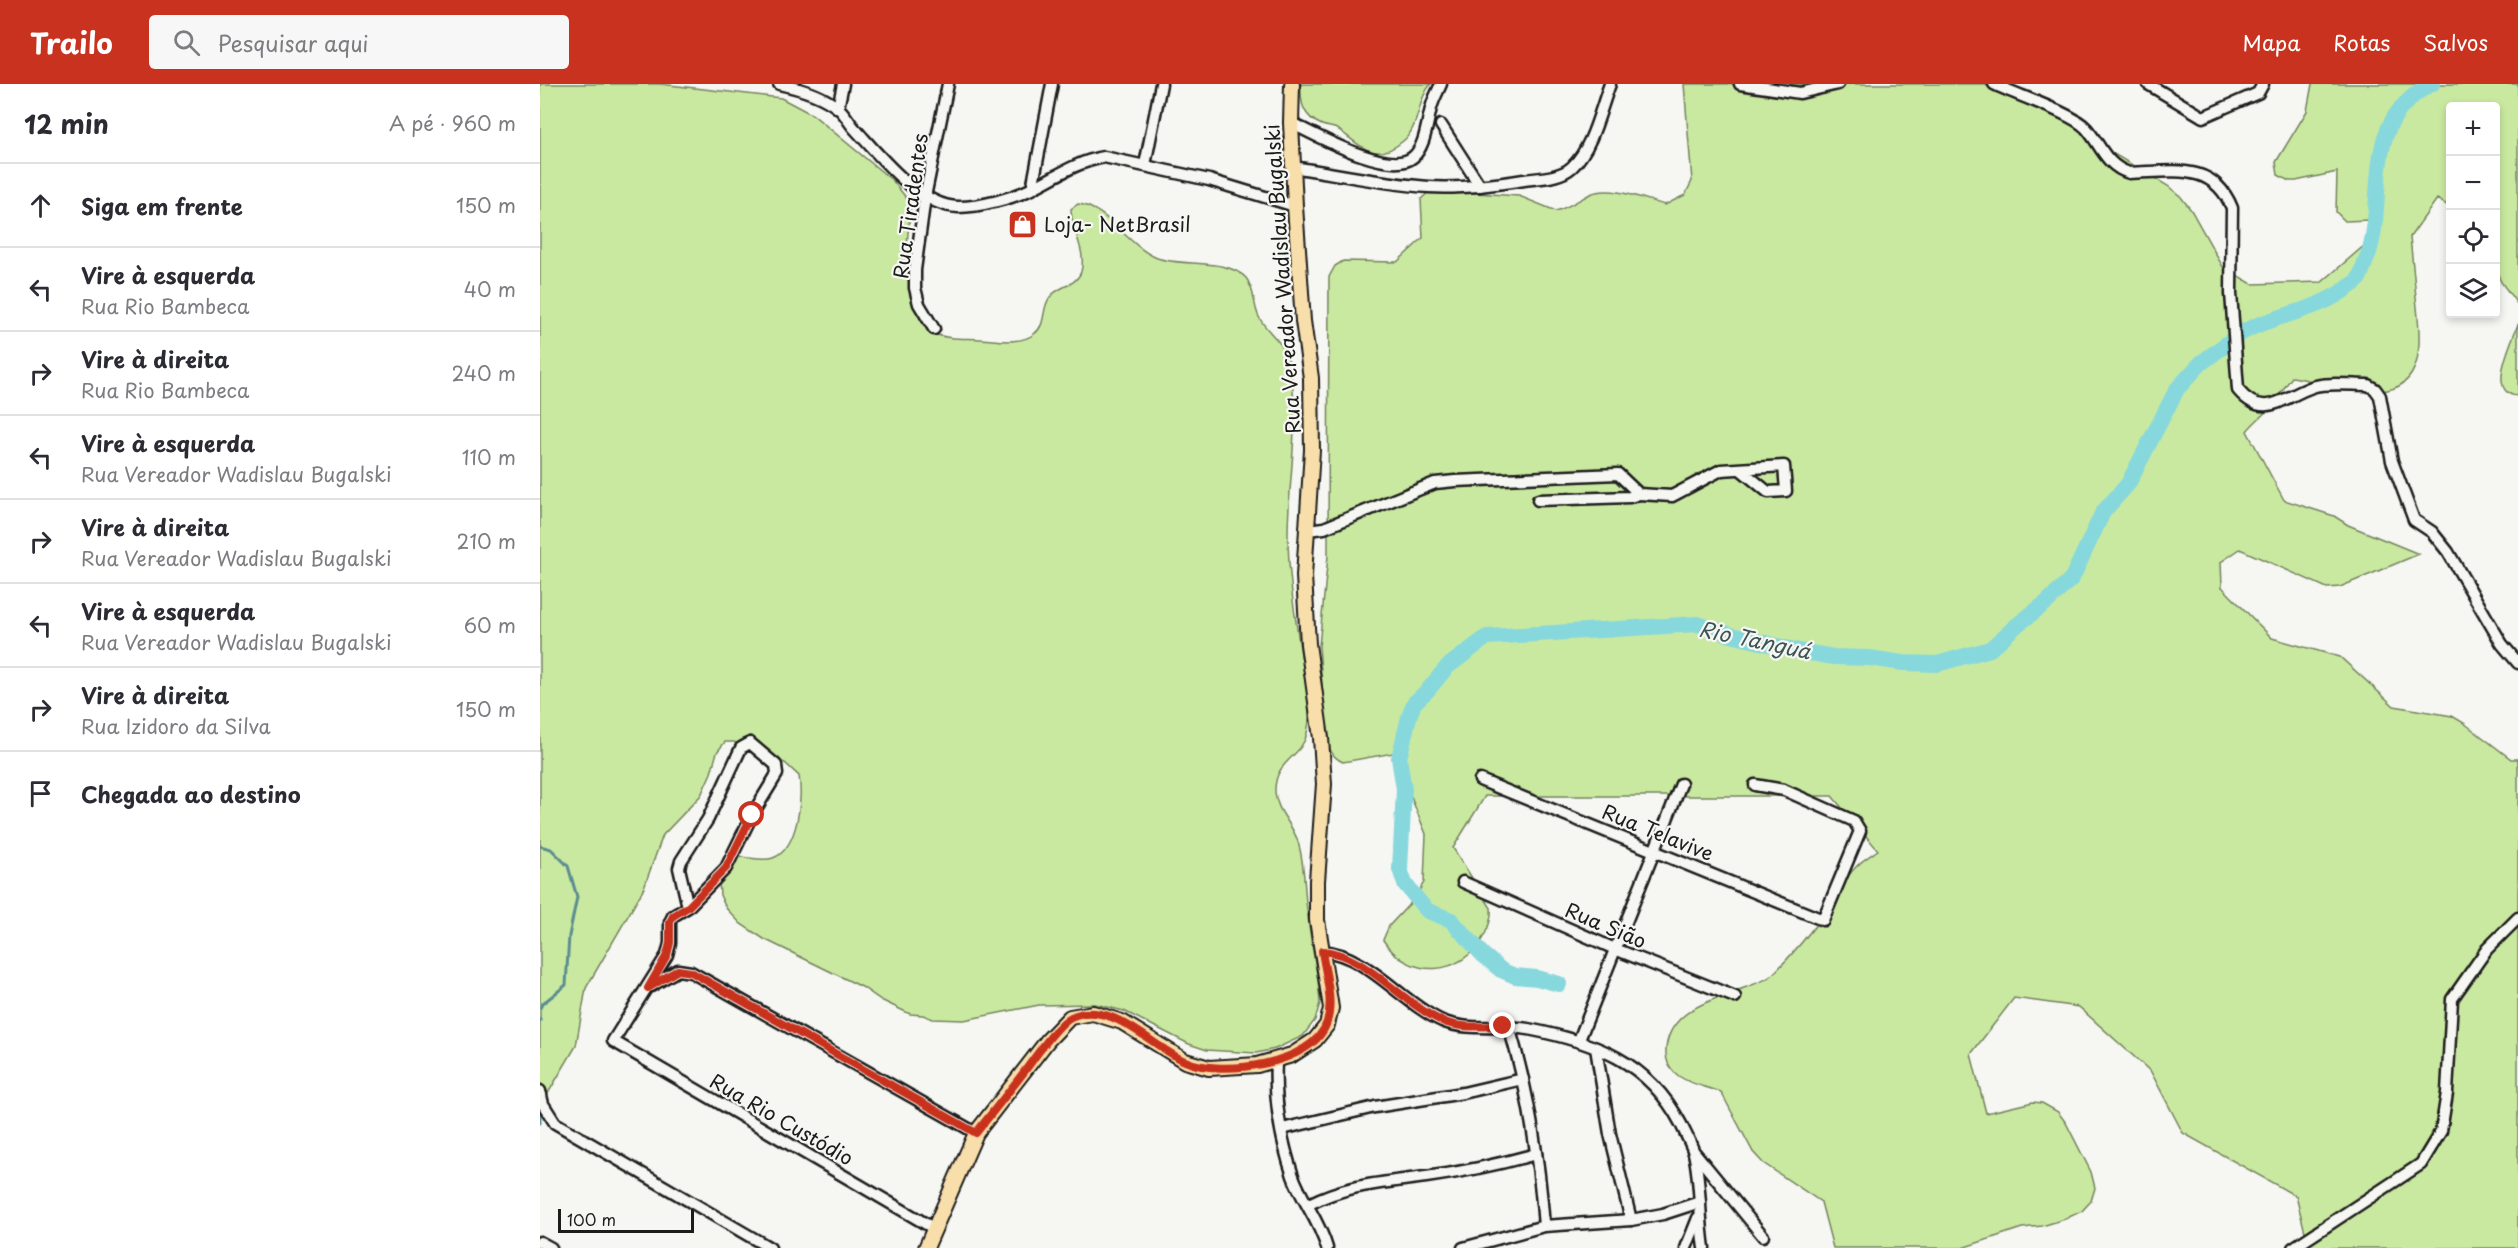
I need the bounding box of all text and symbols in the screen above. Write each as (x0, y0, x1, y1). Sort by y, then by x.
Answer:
search box (149, 15, 569, 69)
text: Trailo (30, 21, 113, 64)
icon: search (170, 26, 203, 59)
text: Pesquisar aqui (218, 26, 369, 59)
text: Mapa (2243, 26, 2300, 58)
text: Rotas (2333, 26, 2390, 58)
text: Salvos (2423, 26, 2488, 58)
map controls (2446, 102, 2500, 318)
button: + (2446, 102, 2500, 156)
text: 12 min (24, 104, 109, 143)
text: A pé · 960 m (389, 108, 516, 138)
street label: Rua Vereador Wadislau Bugalski (1256, 123, 1308, 435)
street label: Rua Tiradentes (885, 131, 935, 281)
button: − (2446, 156, 2500, 210)
icon: ahead (24, 189, 57, 222)
text: Siga em frente (81, 189, 243, 222)
text: 150 m (456, 190, 516, 220)
shop icon: Loja- NetBrasil (1007, 208, 1039, 240)
place label: Loja- NetBrasil (1044, 209, 1191, 239)
button: locate (2446, 210, 2500, 264)
text: Vire à esquerda (81, 258, 255, 291)
button: layers (2446, 264, 2500, 318)
icon: left (24, 273, 57, 306)
text: 40 m (464, 274, 516, 304)
text: Rua Rio Bambeca (81, 291, 249, 321)
text: Vire à direita (81, 342, 229, 375)
icon: right (24, 357, 57, 390)
text: 240 m (451, 358, 516, 388)
text: Rua Rio Bambeca (81, 375, 249, 405)
text: Vire à esquerda (81, 426, 255, 459)
icon: left (24, 441, 57, 474)
text: 110 m (462, 442, 516, 472)
text: Rua Vereador Wadislau Bugalski (81, 459, 392, 489)
text: Vire à direita (81, 510, 229, 543)
icon: right (24, 525, 57, 558)
text: 210 m (457, 526, 516, 556)
text: Rua Vereador Wadislau Bugalski (81, 543, 392, 573)
text: Vire à esquerda (81, 594, 255, 627)
icon: left (24, 609, 57, 642)
text: 60 m (464, 610, 516, 640)
water label: Rio Tanguá (1696, 612, 1815, 667)
text: Rua Vereador Wadislau Bugalski (81, 627, 392, 657)
text: Vire à direita (81, 678, 229, 711)
icon: right (24, 693, 57, 726)
text: 150 m (456, 694, 516, 724)
text: Rua Izidoro da Silva (81, 711, 271, 741)
icon: arrive (24, 777, 57, 810)
text: Chegada ao destino (81, 777, 301, 810)
street label: Rua Telavive (1598, 796, 1718, 868)
route start (738, 801, 764, 827)
street label: Rua Sião (1561, 894, 1651, 956)
route end (1489, 1012, 1515, 1038)
street label: Rua Rio Custódio (705, 1066, 859, 1172)
scale bar (558, 1206, 694, 1234)
text: 100 m (567, 1207, 616, 1231)

